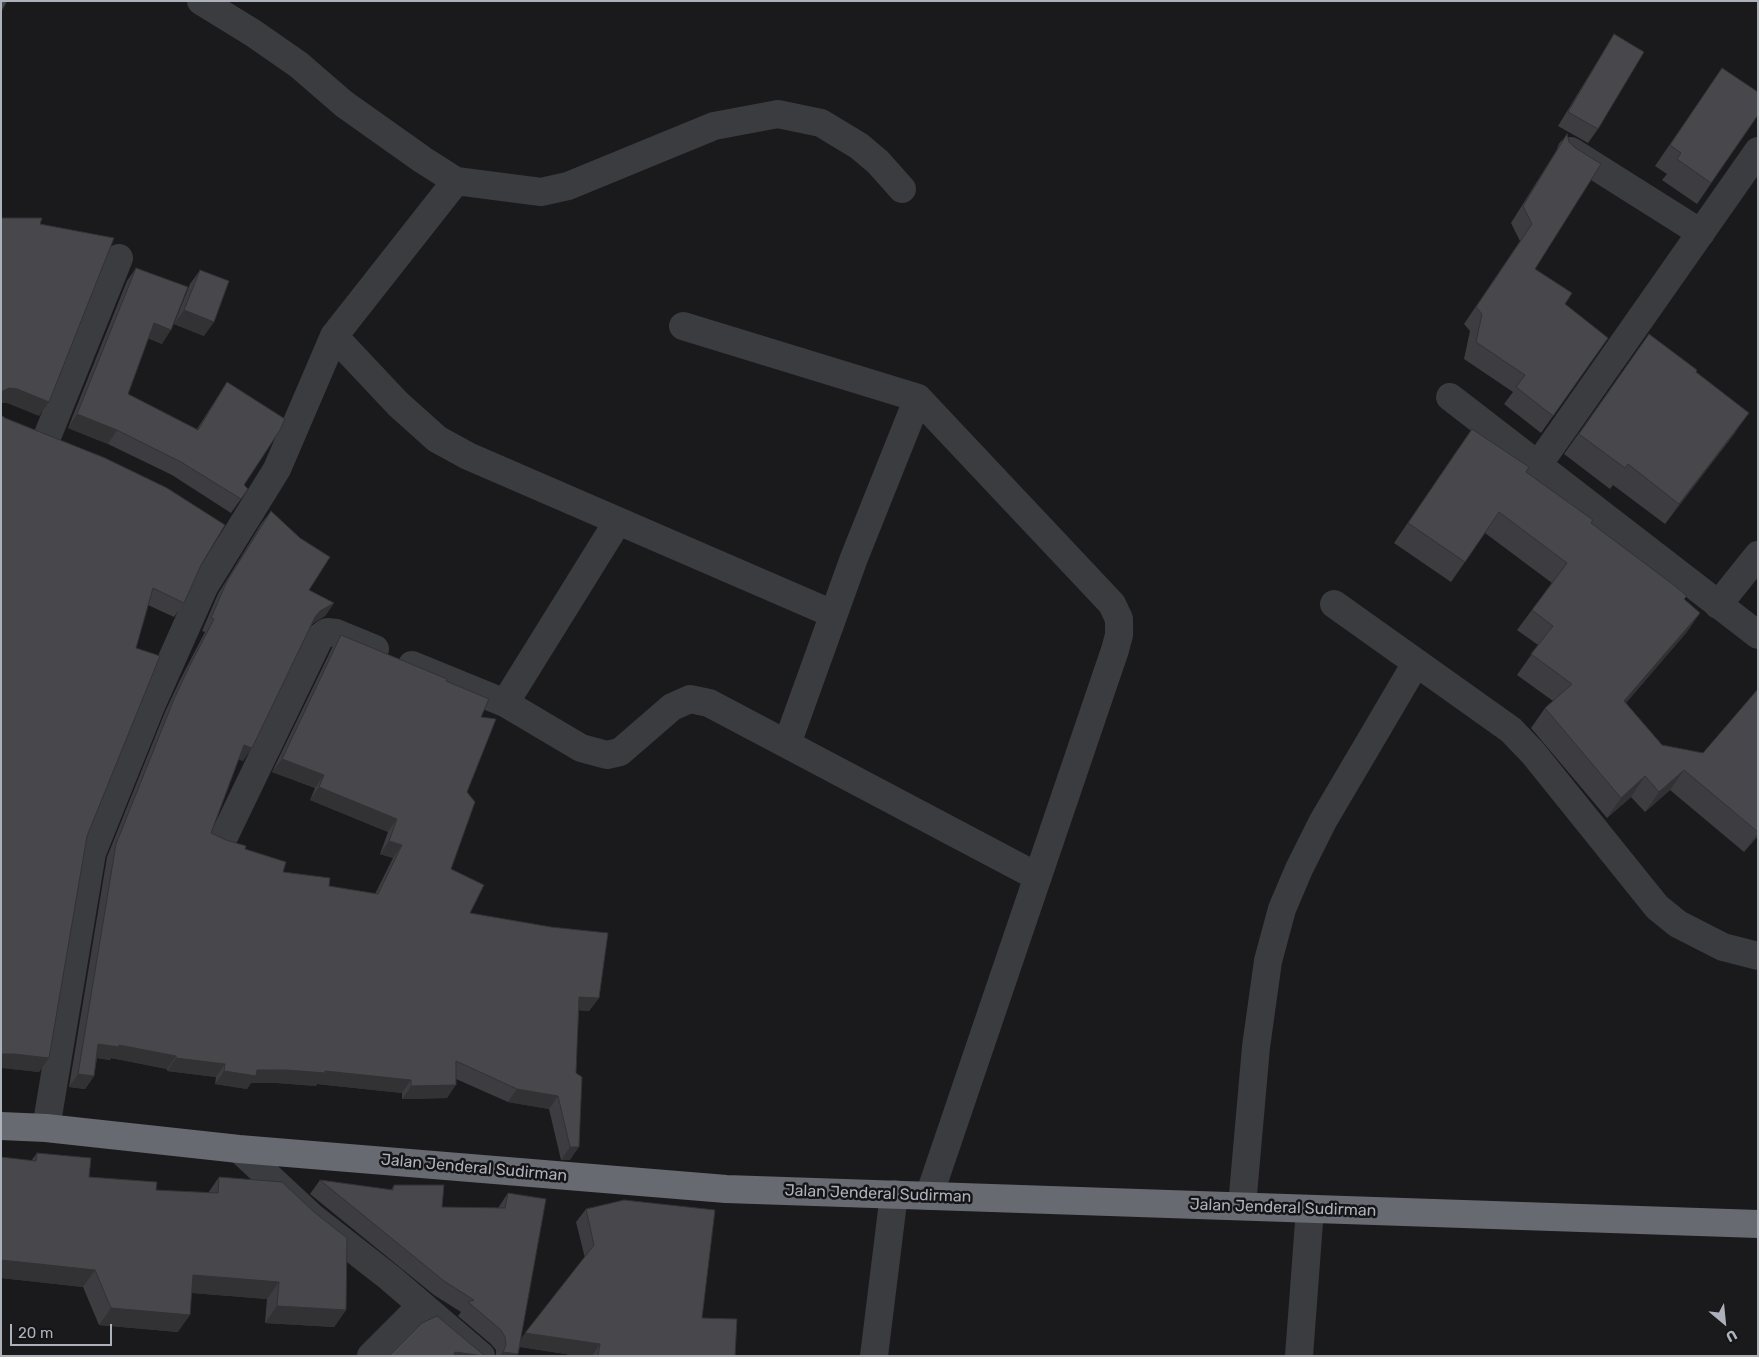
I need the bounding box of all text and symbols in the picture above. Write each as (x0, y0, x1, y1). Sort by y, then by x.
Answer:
street label: Jalan Jenderal Sudirman (380, 1150, 568, 1186)
street label: Jalan Jenderal Sudirman (784, 1181, 972, 1207)
street label: Jalan Jenderal Sudirman (1189, 1195, 1377, 1221)
north arrow (1699, 1297, 1749, 1347)
scale bar (12, 1314, 115, 1346)
text: 20 m (18, 1324, 53, 1342)
text: U (1723, 1326, 1740, 1346)

